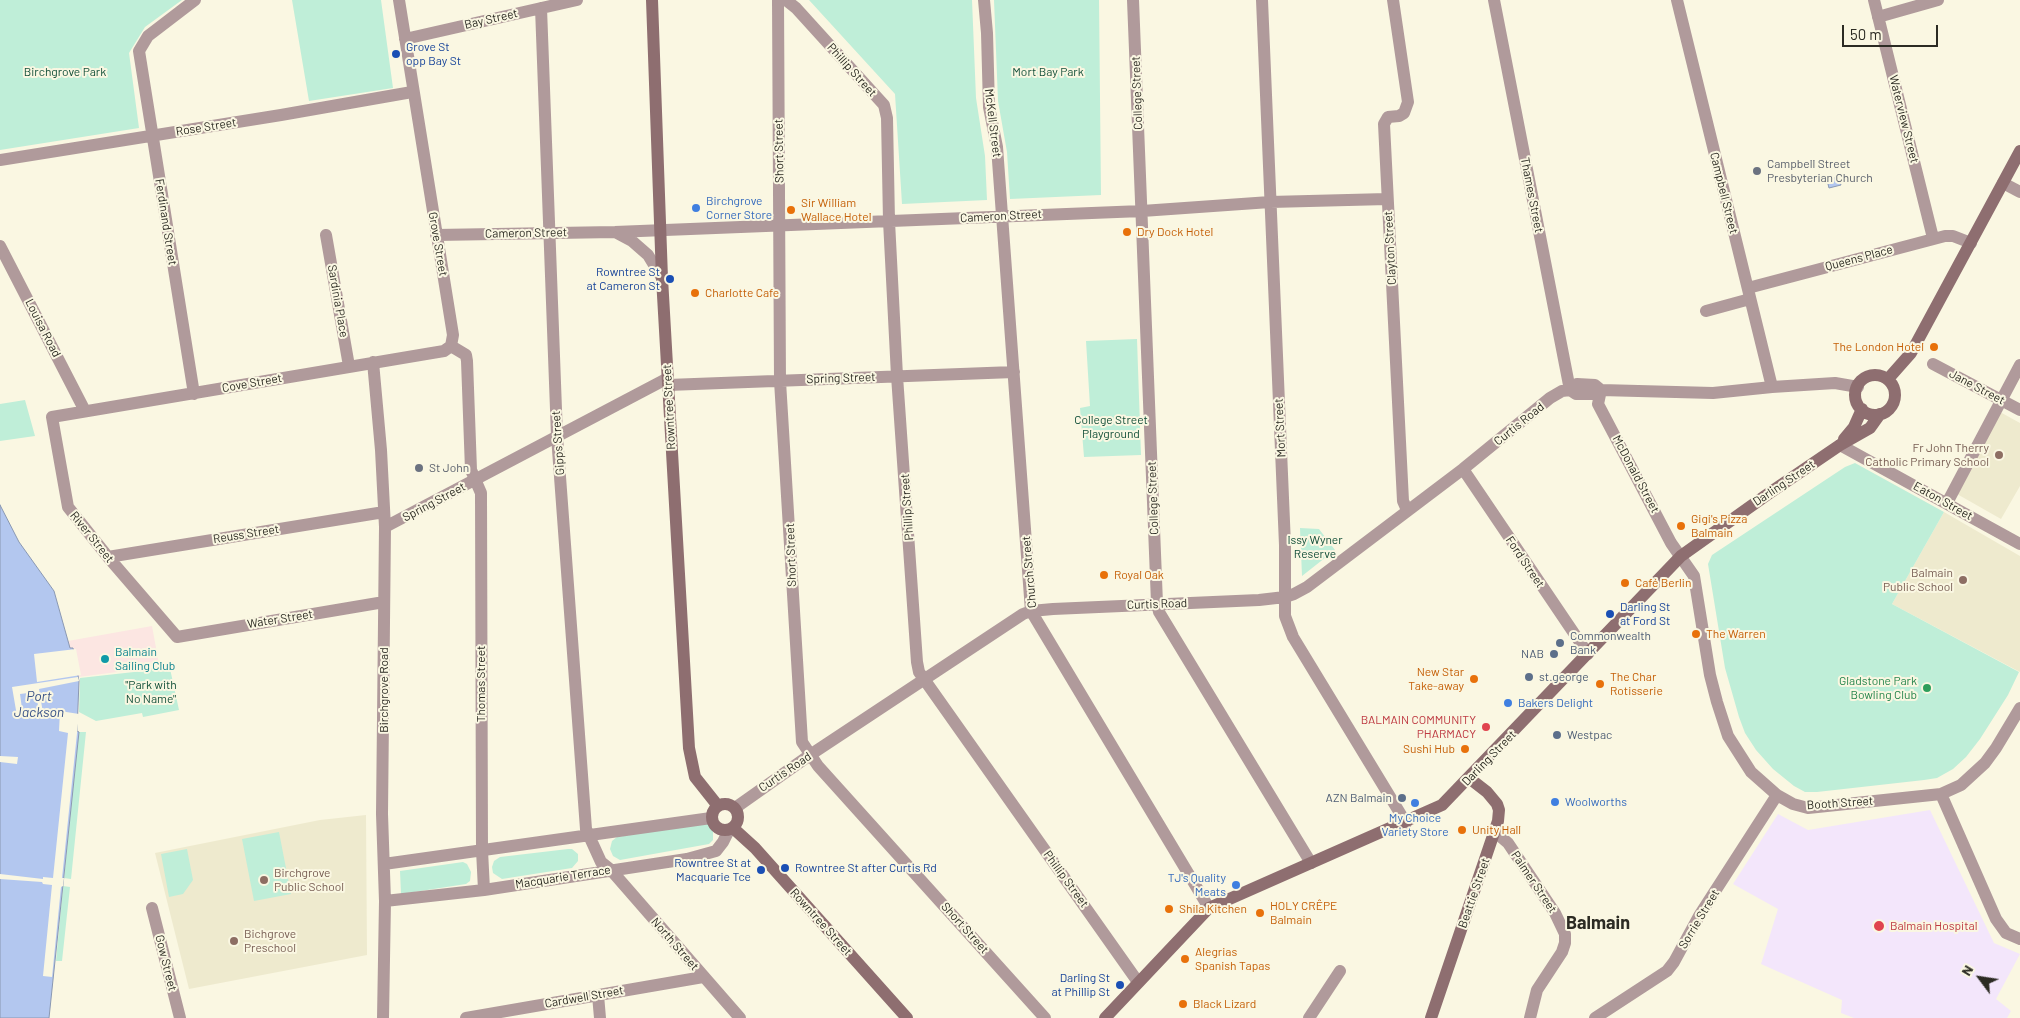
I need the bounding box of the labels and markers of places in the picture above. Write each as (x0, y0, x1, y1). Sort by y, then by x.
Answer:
place label: Grove St opp Bay St (406, 40, 461, 68)
marker: Grove St opp Bay St (390, 48, 402, 60)
place label: Campbell Street Presbyterian Church (1767, 157, 1873, 185)
marker: Campbell Street Presbyterian Church (1751, 165, 1763, 177)
place label: Birchgrove Corner Store (706, 194, 772, 222)
place label: Sir William Wallace Hotel (801, 196, 871, 224)
marker: Birchgrove Corner Store (690, 202, 702, 214)
marker: Sir William Wallace Hotel (785, 204, 797, 216)
place label: Dry Dock Hotel (1137, 225, 1213, 239)
marker: Dry Dock Hotel (1121, 226, 1133, 238)
place label: Rowntree St at Cameron St (586, 265, 660, 293)
marker: Rowntree St at Cameron St (664, 273, 676, 285)
place label: Charlotte Cafe (705, 286, 779, 300)
marker: Charlotte Cafe (689, 287, 701, 299)
place label: The London Hotel (1833, 340, 1924, 354)
marker: The London Hotel (1928, 341, 1940, 353)
place label: Fr John Therry Catholic Primary School (1865, 441, 1989, 469)
marker: Fr John Therry Catholic Primary School (1993, 449, 2005, 461)
place label: St John (429, 461, 469, 475)
marker: St John (413, 462, 425, 474)
place label: Gigi's Pizza Balmain (1691, 512, 1747, 540)
marker: Gigi's Pizza Balmain (1675, 520, 1687, 532)
place label: Balmain Public School (1883, 566, 1953, 594)
place label: Royal Oak (1114, 568, 1164, 582)
marker: Royal Oak (1098, 569, 1110, 581)
marker: Balmain Public School (1957, 574, 1969, 586)
place label: Café Berlin (1635, 576, 1691, 590)
marker: Café Berlin (1619, 577, 1631, 589)
place label: Darling St at Ford St (1620, 600, 1670, 628)
marker: Darling St at Ford St (1604, 608, 1616, 620)
place label: The Warren (1706, 627, 1766, 641)
marker: The Warren (1690, 628, 1702, 640)
place label: Commonwealth Bank (1570, 629, 1651, 657)
marker: Commonwealth Bank (1554, 637, 1566, 649)
place label: Balmain Sailing Club (115, 645, 175, 673)
place label: NAB (1521, 647, 1544, 661)
marker: NAB (1548, 648, 1560, 660)
marker: Balmain Sailing Club (99, 653, 111, 665)
place label: New Star Take-away (1408, 665, 1464, 693)
place label: st.george (1539, 670, 1589, 684)
place label: The Char Rotisserie (1610, 670, 1663, 698)
marker: st.george (1523, 671, 1535, 683)
marker: New Star Take-away (1468, 673, 1480, 685)
place label: Gladstone Park Bowling Club (1839, 674, 1917, 702)
marker: The Char Rotisserie (1594, 678, 1606, 690)
marker: Gladstone Park Bowling Club (1921, 682, 1933, 694)
place label: Bakers Delight (1518, 696, 1593, 710)
marker: Bakers Delight (1502, 697, 1514, 709)
place label: BALMAIN COMMUNITY PHARMACY (1361, 713, 1476, 741)
marker: BALMAIN COMMUNITY PHARMACY (1480, 721, 1492, 733)
place label: Westpac (1567, 728, 1612, 742)
marker: Westpac (1551, 729, 1563, 741)
place label: Sushi Hub (1403, 742, 1455, 756)
marker: Sushi Hub (1459, 743, 1471, 755)
place label: AZN Balmain (1325, 791, 1392, 805)
marker: AZN Balmain (1396, 792, 1408, 804)
place label: Woolworths (1565, 795, 1627, 809)
marker: Woolworths (1549, 796, 1561, 808)
marker: My Choice Variety Store (1409, 797, 1421, 809)
place label: My Choice Variety Store (1381, 811, 1449, 839)
place label: Unity Hall (1472, 823, 1521, 837)
marker: Unity Hall (1456, 824, 1468, 836)
place label: Rowntree St at Macquarie Tce (674, 856, 751, 884)
place label: Rowntree St after Curtis Rd (795, 861, 937, 875)
marker: Rowntree St after Curtis Rd (779, 862, 791, 874)
marker: Rowntree St at Macquarie Tce (755, 864, 767, 876)
place label: Birchgrove Public School (274, 866, 344, 894)
place label: TJ's Quality Meats (1168, 871, 1226, 899)
marker: Birchgrove Public School (258, 874, 270, 886)
marker: TJ's Quality Meats (1230, 879, 1242, 891)
place label: HOLY CRÊPE Balmain (1270, 899, 1337, 927)
place label: Shila Kitchen (1179, 902, 1247, 916)
marker: Shila Kitchen (1163, 903, 1175, 915)
marker: HOLY CRÊPE Balmain (1254, 907, 1266, 919)
marker: Balmain Hospital (1872, 919, 1886, 933)
place label: Balmain Hospital (1890, 919, 1977, 933)
place label: Bichgrove Preschool (244, 927, 296, 955)
marker: Bichgrove Preschool (228, 935, 240, 947)
place label: Alegrias Spanish Tapas (1195, 945, 1270, 973)
marker: Alegrias Spanish Tapas (1179, 953, 1191, 965)
place label: Darling St at Phillip St (1052, 971, 1110, 999)
marker: Darling St at Phillip St (1114, 979, 1126, 991)
place label: Black Lizard (1193, 997, 1256, 1011)
marker: Black Lizard (1177, 998, 1189, 1010)

